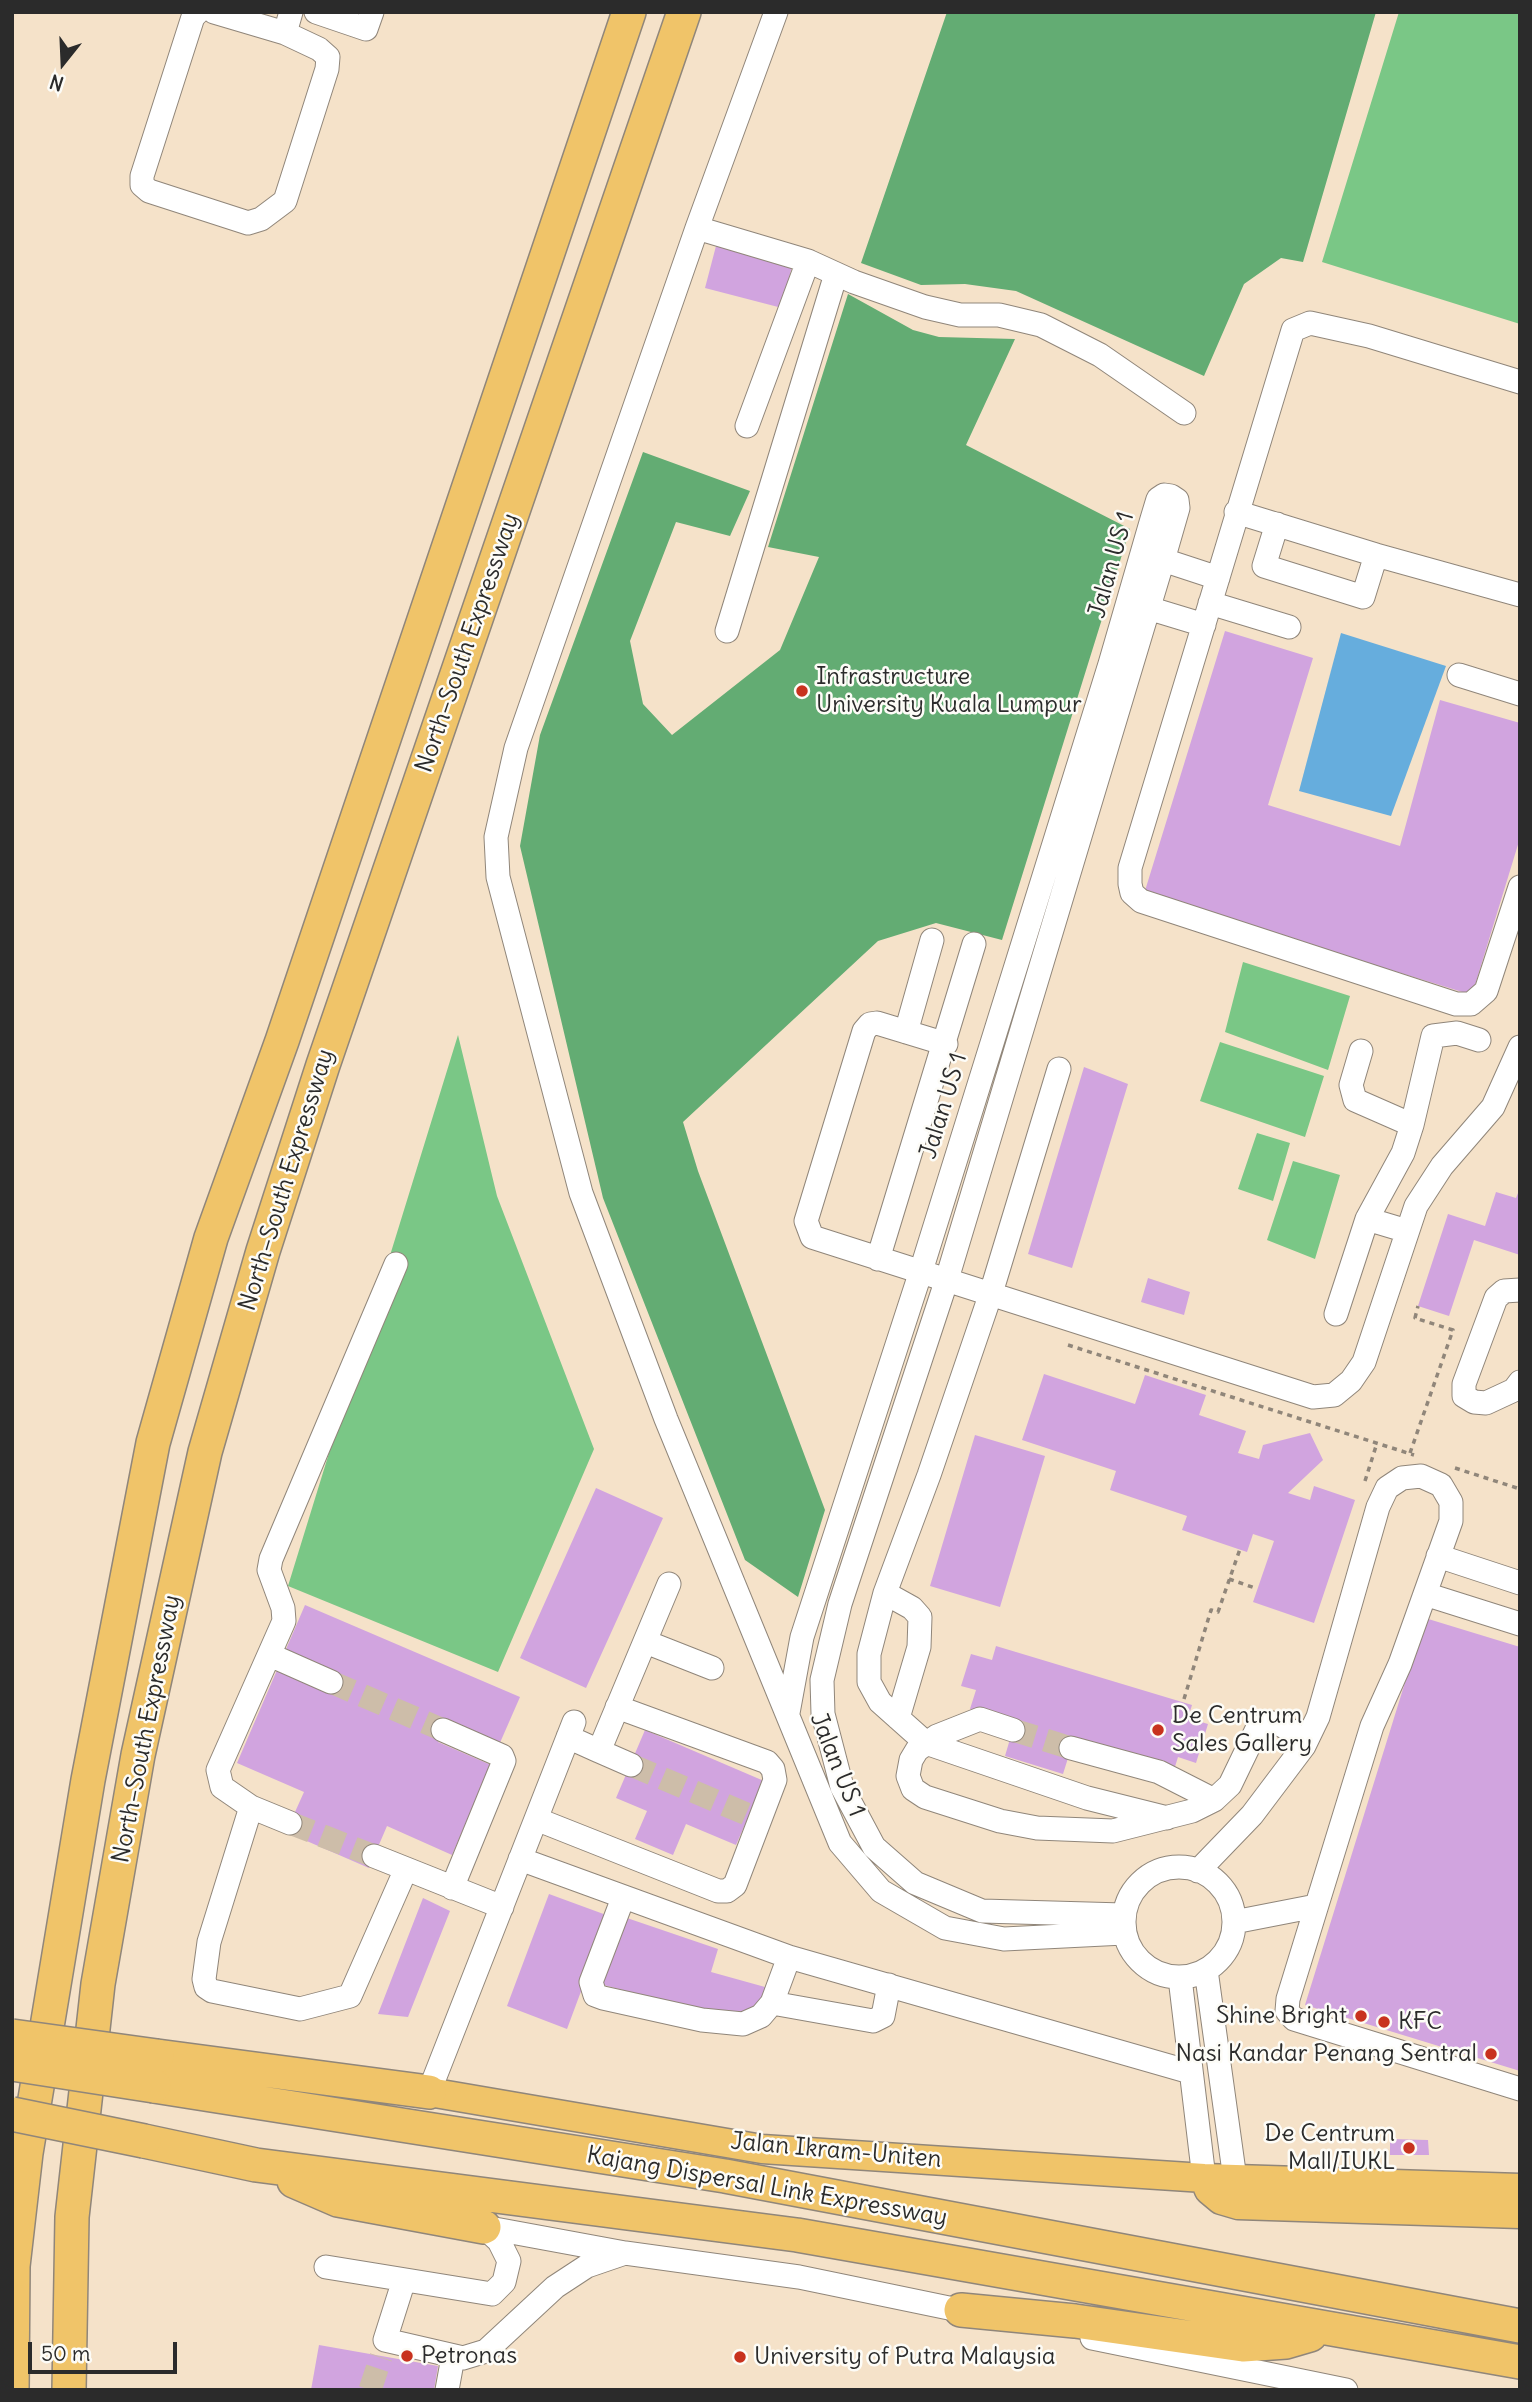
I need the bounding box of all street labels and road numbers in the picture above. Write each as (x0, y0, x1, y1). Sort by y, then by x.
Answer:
street label: Jalan US 1 (1083, 508, 1141, 622)
street label: North–South Expressway (410, 510, 526, 776)
street label: North–South Expressway (233, 1046, 341, 1314)
street label: Jalan US 1 (914, 1049, 974, 1163)
street label: North–South Expressway (107, 1593, 187, 1865)
street label: Jalan US 1 (803, 1709, 871, 1821)
street label: Jalan Ikram-Uniten (729, 2127, 943, 2175)
street label: Kajang Dispersal Link Expressway (585, 2141, 949, 2233)

